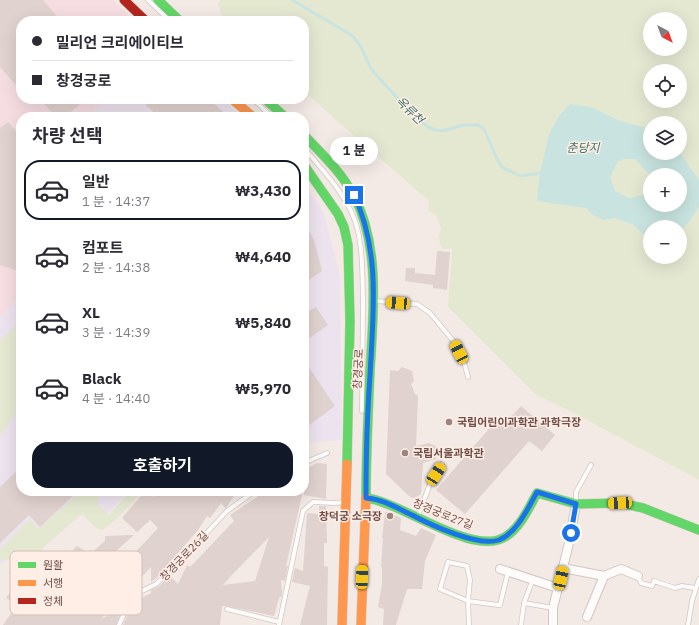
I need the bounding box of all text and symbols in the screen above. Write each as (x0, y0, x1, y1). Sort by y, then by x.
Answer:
north arrow (643, 12, 687, 56)
map controls (643, 12, 687, 264)
text: 밀리언 크리에이티브 (56, 33, 184, 52)
button: locate (643, 64, 687, 108)
text: 창경궁로 (56, 71, 111, 90)
water label: 옥류천 (393, 93, 429, 128)
button: layers (643, 116, 687, 160)
text: 차량 선택 (32, 124, 103, 147)
callout: 1 분 (330, 137, 378, 165)
water label: 춘당지 (566, 140, 601, 155)
text: 1 분 (343, 142, 365, 159)
button: + (643, 168, 687, 212)
icon: car (34, 172, 70, 208)
text: 일반 (82, 172, 110, 191)
text: ₩3,430 (235, 181, 291, 200)
route end (345, 186, 363, 204)
text: 1 분 · 14:37 (82, 193, 150, 210)
button: − (643, 220, 687, 264)
icon: car (34, 238, 70, 274)
text: 컴포트 (82, 238, 123, 257)
text: ₩4,640 (235, 247, 291, 266)
text: 2 분 · 14:38 (82, 259, 150, 276)
car (386, 296, 410, 310)
text: XL (82, 303, 100, 322)
icon: car (34, 304, 70, 340)
text: ₩5,840 (235, 313, 291, 332)
text: 3 분 · 14:39 (82, 324, 150, 341)
car (448, 339, 470, 365)
street label: 창경궁로 (350, 348, 366, 390)
text: Black (82, 369, 122, 388)
icon: car (34, 370, 70, 406)
text: ₩5,970 (235, 379, 291, 398)
text: 4 분 · 14:40 (82, 390, 150, 407)
place label: 국립어린이과학관 과학극장 (457, 415, 581, 429)
marker: 국립어린이과학관 과학극장 (444, 417, 454, 427)
button: 호출하기 (32, 442, 293, 488)
place label: 국립서울과학관 (413, 446, 484, 460)
marker: 국립서울과학관 (400, 448, 410, 458)
car (425, 461, 447, 487)
street label: 창경궁로27길 (411, 496, 475, 532)
car (608, 496, 632, 510)
place label: 창덕궁 소극장 (319, 509, 382, 523)
marker: 창덕궁 소극장 (385, 511, 395, 521)
route start (562, 524, 580, 542)
street label: 창경궁로26길 (157, 528, 211, 584)
legend (10, 551, 142, 615)
text: 원활 (43, 558, 63, 572)
car (356, 565, 368, 589)
car (553, 565, 569, 591)
text: 서행 (43, 576, 63, 590)
text: 정체 (43, 594, 63, 608)

